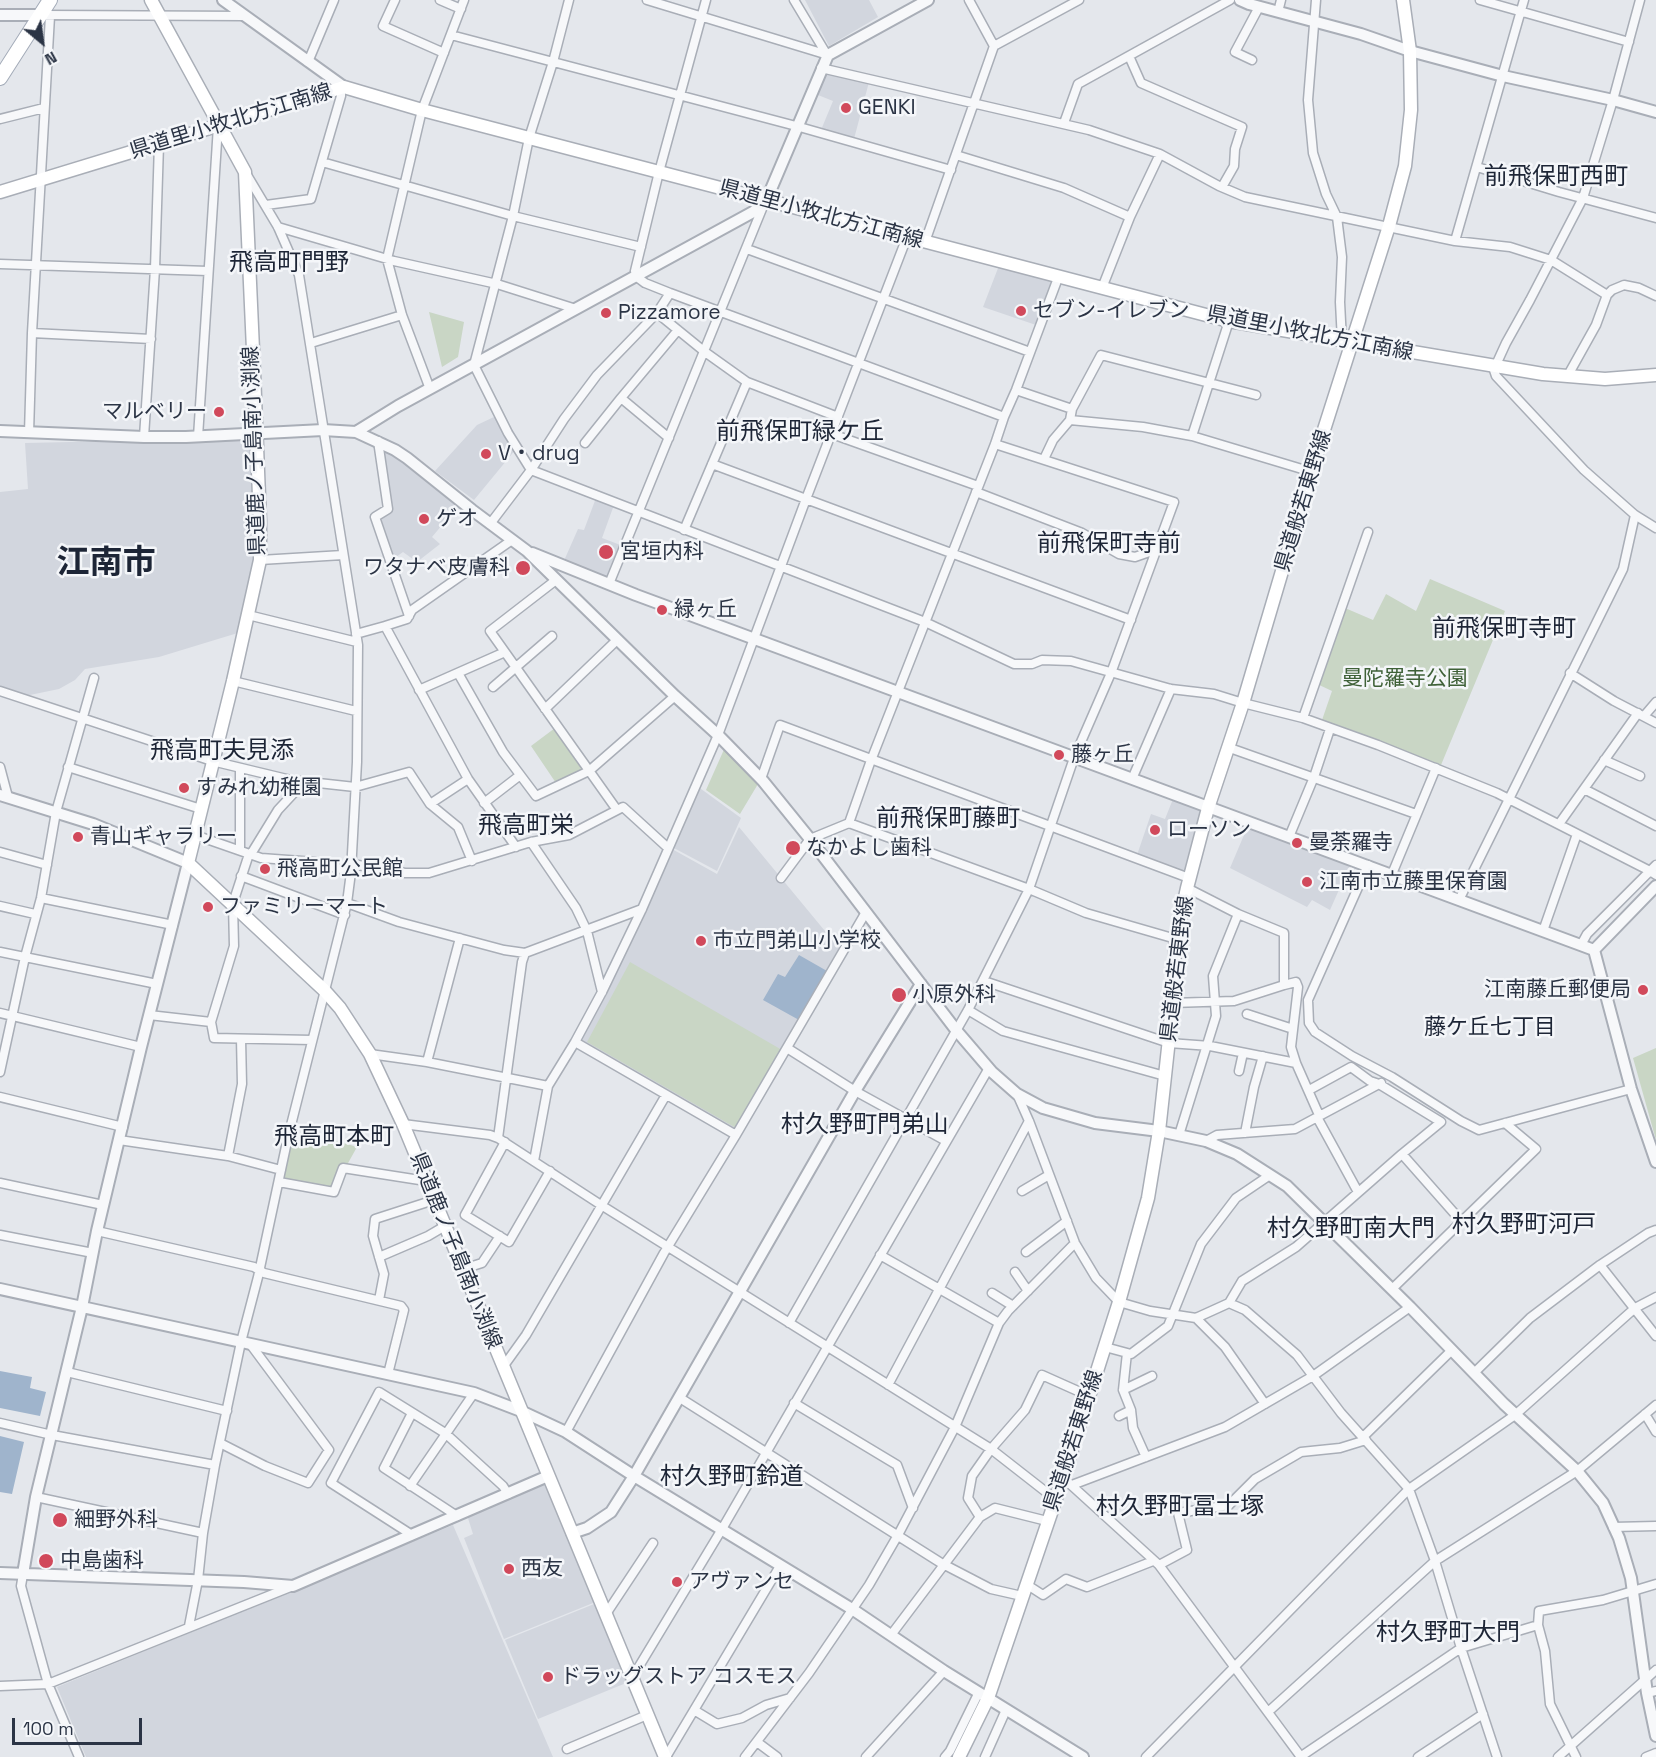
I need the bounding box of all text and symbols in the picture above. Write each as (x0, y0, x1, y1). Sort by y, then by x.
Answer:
north arrow (12, 12, 72, 72)
text: N (41, 46, 61, 70)
street label: 県道里小牧北方江南線 (127, 79, 335, 165)
place label: GENKI (858, 95, 916, 121)
marker: GENKI (839, 101, 853, 115)
district label: 前飛保町西町 (1484, 163, 1628, 191)
street label: 県道里小牧北方江南線 (716, 176, 926, 254)
district label: 飛高町門野 (229, 249, 349, 277)
place label: セブン-イレブン (1033, 298, 1190, 324)
place label: Pizzamore (618, 300, 721, 326)
street label: 県道里小牧北方江南線 (1205, 302, 1415, 366)
marker: セブン-イレブン (1014, 304, 1028, 318)
marker: Pizzamore (599, 306, 613, 320)
street label: 県道鹿ノ子島南小渕線 (239, 346, 271, 556)
place label: マルベリー (102, 399, 207, 425)
marker: マルベリー (212, 405, 226, 419)
district label: 前飛保町緑ケ丘 (716, 418, 884, 446)
street label: 県道般若東野線 (1270, 427, 1338, 575)
place label: V・drug (498, 441, 580, 467)
marker: V・drug (479, 447, 493, 461)
place label: ゲオ (436, 506, 478, 532)
marker: ゲオ (417, 512, 431, 526)
district label: 前飛保町寺前 (1037, 530, 1181, 558)
place label: 宮垣内科 (620, 539, 704, 565)
marker: 宮垣内科 (597, 543, 615, 561)
district label: 江南市 (57, 544, 155, 584)
place label: ワタナベ皮膚科 (363, 555, 510, 581)
marker: ワタナベ皮膚科 (514, 559, 532, 577)
place label: 緑ヶ丘 (674, 597, 737, 623)
marker: 緑ヶ丘 (655, 603, 669, 617)
district label: 前飛保町寺町 (1432, 615, 1576, 643)
park label: 曼陀羅寺公園 (1342, 666, 1468, 692)
district label: 飛高町夫見添 (150, 737, 294, 765)
place label: 藤ヶ丘 (1071, 742, 1134, 768)
marker: 藤ヶ丘 (1052, 748, 1066, 762)
place label: すみれ幼稚園 (196, 775, 322, 801)
marker: すみれ幼稚園 (177, 781, 191, 795)
district label: 前飛保町藤町 (876, 805, 1020, 833)
district label: 飛高町栄 (478, 812, 574, 840)
place label: ローソン (1167, 817, 1251, 843)
marker: ローソン (1148, 823, 1162, 837)
place label: 青山ギャラリー (90, 824, 237, 850)
marker: 青山ギャラリー (71, 830, 85, 844)
place label: 曼荼羅寺 (1309, 830, 1393, 856)
place label: なかよし歯科 (806, 835, 932, 861)
marker: 曼荼羅寺 (1290, 836, 1304, 850)
marker: なかよし歯科 (784, 839, 802, 857)
place label: 飛高町公民館 (277, 856, 403, 882)
marker: 飛高町公民館 (258, 862, 272, 876)
place label: 江南市立藤里保育園 (1319, 869, 1508, 895)
marker: 江南市立藤里保育園 (1300, 875, 1314, 889)
place label: ファミリーマート (220, 894, 388, 920)
street label: 県道般若東野線 (1157, 895, 1199, 1043)
marker: ファミリーマート (201, 900, 215, 914)
place label: 市立門弟山小学校 (713, 928, 881, 954)
marker: 市立門弟山小学校 (694, 934, 708, 948)
place label: 江南藤丘郵便局 (1484, 977, 1631, 1003)
place label: 小原外科 (912, 982, 996, 1008)
marker: 江南藤丘郵便局 (1636, 983, 1650, 997)
marker: 小原外科 (890, 986, 908, 1004)
district label: 藤ケ丘七丁目 (1424, 1015, 1556, 1041)
district label: 村久野町門弟山 (781, 1111, 949, 1139)
district label: 飛高町本町 (274, 1123, 394, 1151)
street label: 県道鹿ノ子島南小渕線 (404, 1149, 506, 1353)
district label: 村久野町河戸 (1452, 1211, 1596, 1239)
district label: 村久野町南大門 (1267, 1215, 1435, 1243)
street label: 県道般若東野線 (1039, 1367, 1109, 1515)
district label: 村久野町鈴道 (660, 1463, 804, 1491)
district label: 村久野町冨士塚 (1096, 1493, 1264, 1521)
place label: 細野外科 (74, 1507, 158, 1533)
marker: 細野外科 (51, 1511, 69, 1529)
place label: 中島歯科 (60, 1548, 144, 1574)
marker: 中島歯科 (37, 1552, 55, 1570)
place label: 西友 (521, 1556, 563, 1582)
marker: 西友 (502, 1562, 516, 1576)
place label: アヴァンセ (689, 1569, 794, 1595)
marker: アヴァンセ (670, 1575, 684, 1589)
district label: 村久野町大門 (1376, 1619, 1520, 1647)
place label: ドラッグストア コスモス (560, 1664, 796, 1690)
marker: ドラッグストア コスモス (541, 1670, 555, 1684)
scale bar (15, 1706, 146, 1744)
text: 100 m (23, 1717, 74, 1740)

